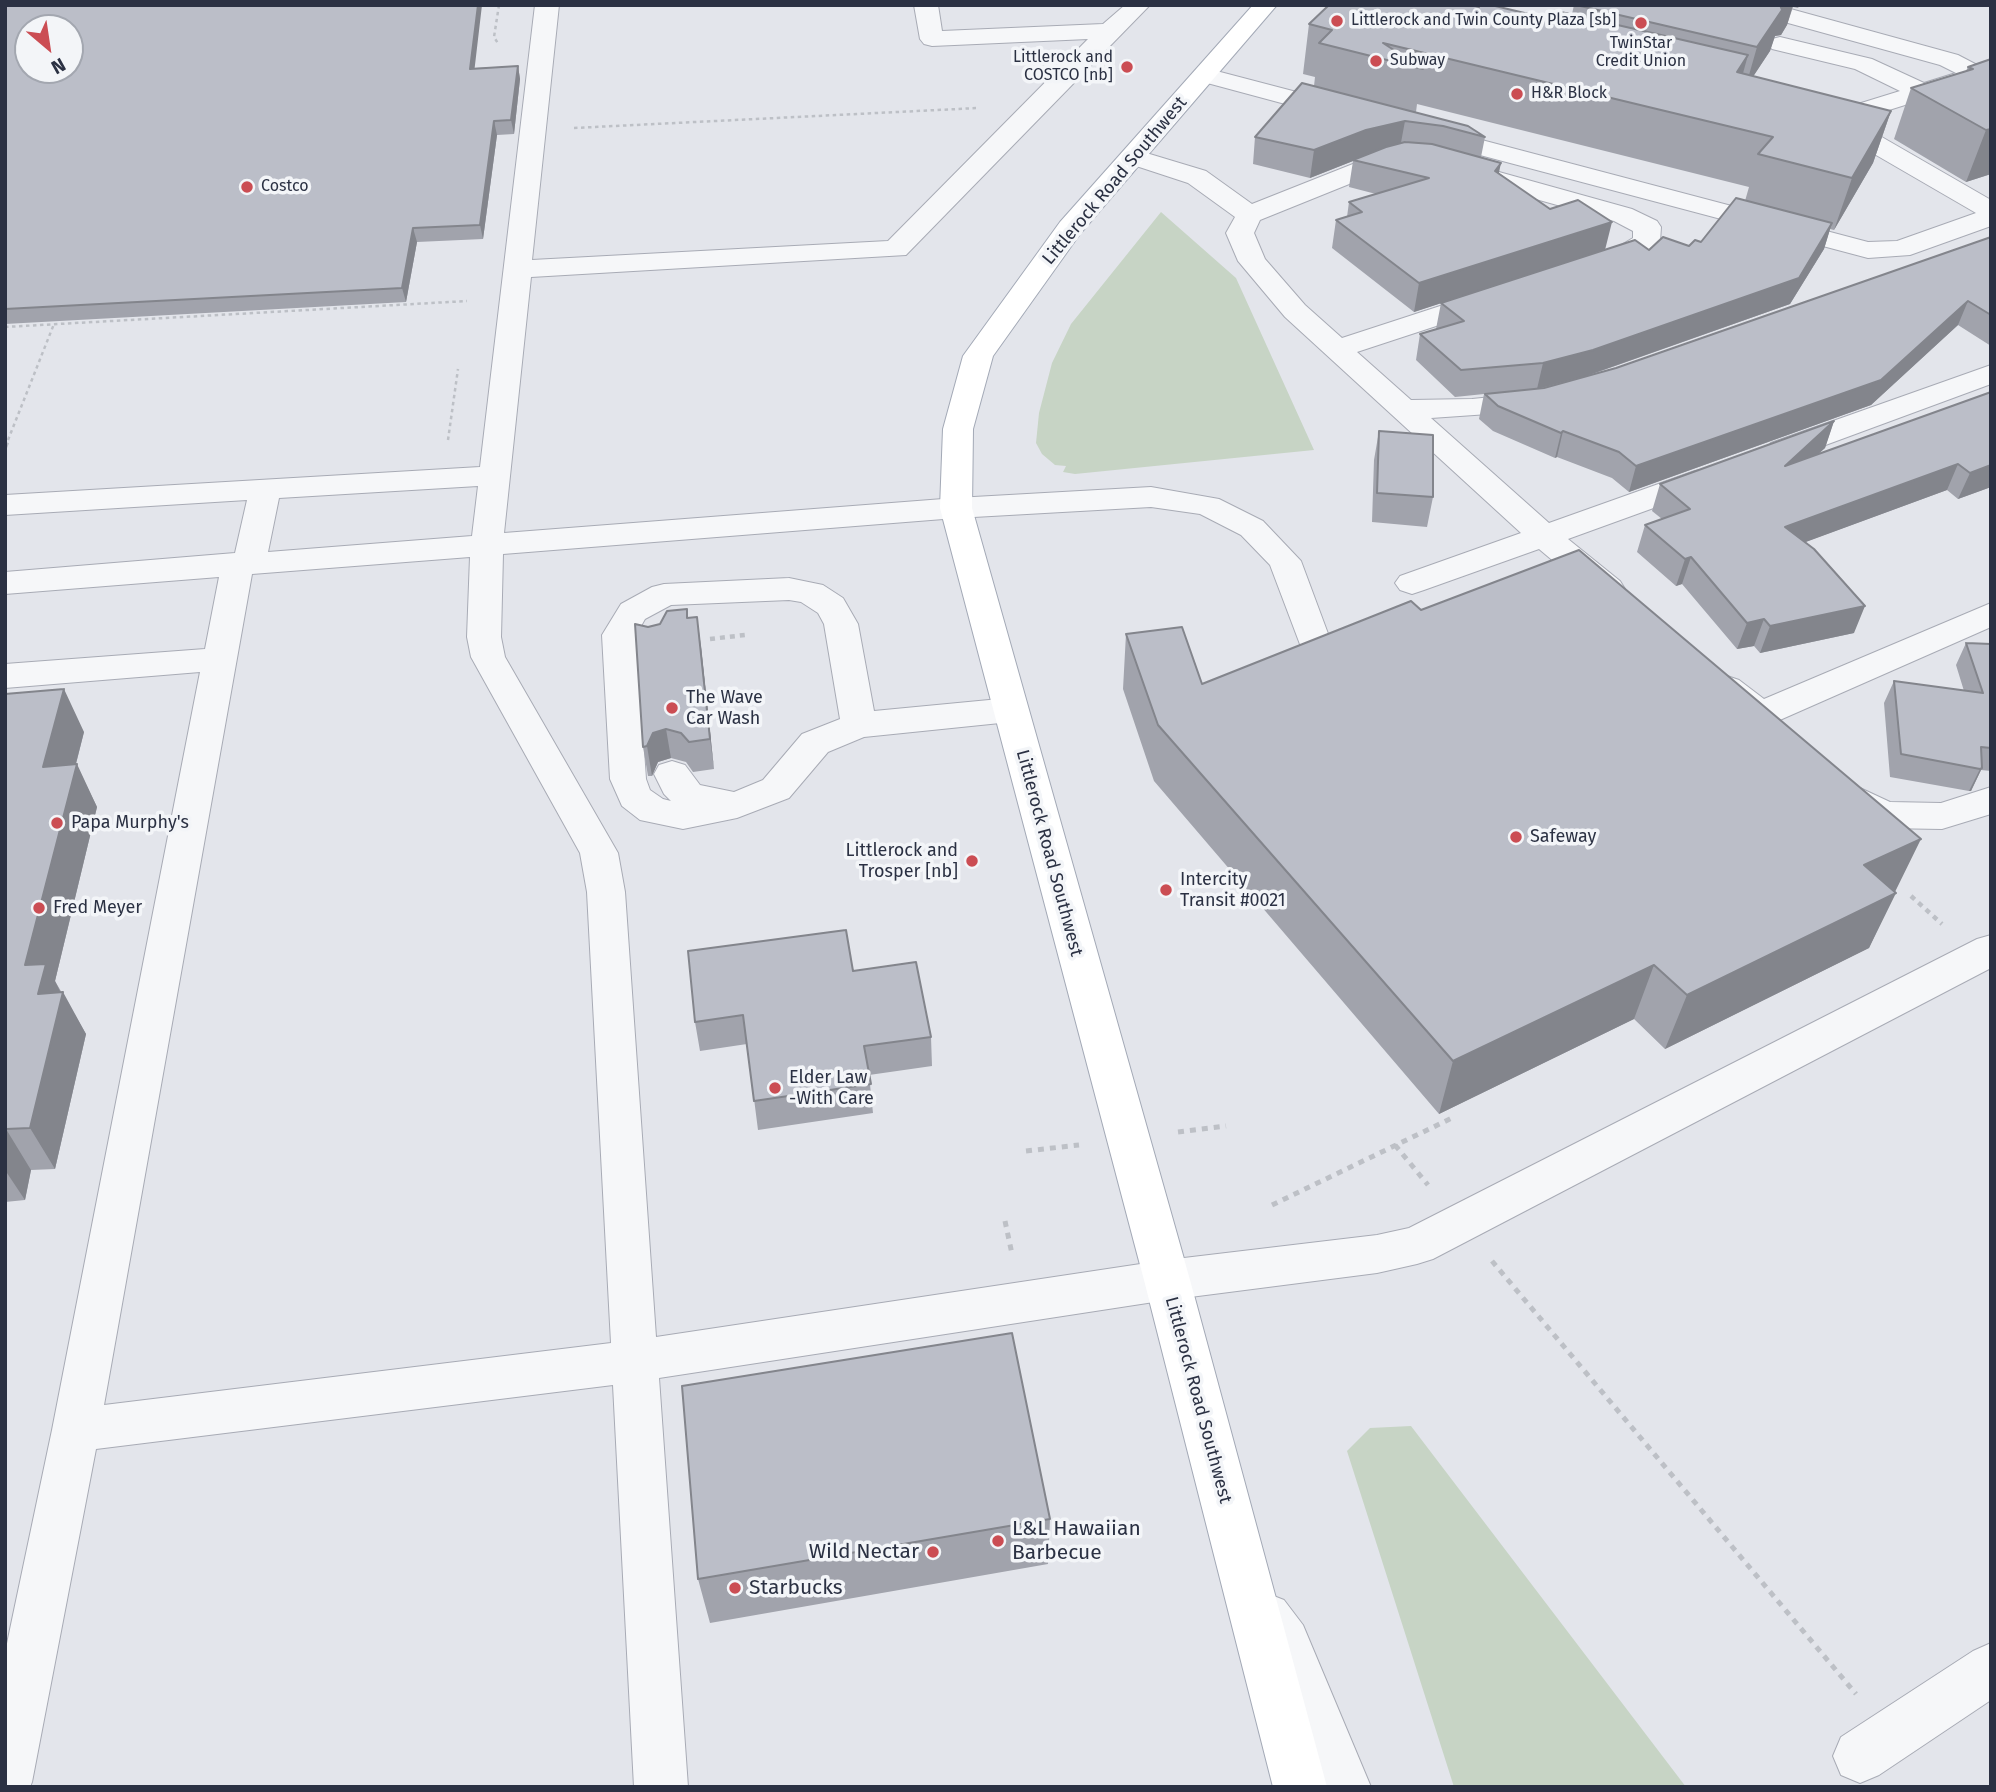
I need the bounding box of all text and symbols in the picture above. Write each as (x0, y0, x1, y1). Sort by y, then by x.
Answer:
place label: Littlerock and Twin County Plaza [sb] (1351, 11, 1617, 31)
marker: Littlerock and Twin County Plaza [sb] (1329, 13, 1345, 29)
north arrow (14, 14, 84, 84)
marker: TwinStar Credit Union (1633, 15, 1649, 31)
place label: TwinStar Credit Union (1596, 34, 1686, 72)
place label: Littlerock and COSTCO [nb] (1013, 48, 1113, 86)
place label: Subway (1390, 51, 1445, 71)
text: N (47, 53, 70, 79)
marker: Subway (1368, 53, 1384, 69)
marker: Littlerock and COSTCO [nb] (1119, 59, 1135, 75)
place label: H&R Block (1531, 84, 1607, 104)
marker: H&R Block (1509, 86, 1525, 102)
street label: Littlerock Road Southwest (1038, 92, 1192, 270)
place label: Costco (261, 177, 309, 197)
marker: Costco (239, 179, 255, 195)
place label: The Wave Car Wash (686, 687, 763, 730)
marker: The Wave Car Wash (664, 700, 680, 716)
street label: Littlerock Road Southwest (1011, 747, 1087, 959)
place label: Papa Murphy's (71, 812, 189, 834)
marker: Papa Murphy's (49, 815, 65, 831)
place label: Safeway (1530, 826, 1596, 848)
marker: Safeway (1508, 829, 1524, 845)
place label: Littlerock and Trosper [nb] (846, 840, 958, 882)
marker: Littlerock and Trosper [nb] (964, 853, 980, 869)
place label: Intercity Transit #0021 (1180, 869, 1286, 912)
marker: Intercity Transit #0021 (1158, 882, 1174, 898)
place label: Fred Meyer (53, 897, 142, 919)
marker: Fred Meyer (31, 900, 47, 916)
place label: Elder Law -With Care (789, 1067, 874, 1110)
marker: Elder Law -With Care (767, 1080, 783, 1096)
street label: Littlerock Road Southwest (1160, 1294, 1236, 1506)
place label: L&L Hawaiian Barbecue (1012, 1516, 1141, 1566)
marker: L&L Hawaiian Barbecue (990, 1533, 1006, 1549)
place label: Wild Nectar (809, 1539, 919, 1565)
marker: Wild Nectar (925, 1544, 941, 1560)
place label: Starbucks (749, 1575, 843, 1601)
marker: Starbucks (727, 1580, 743, 1596)

